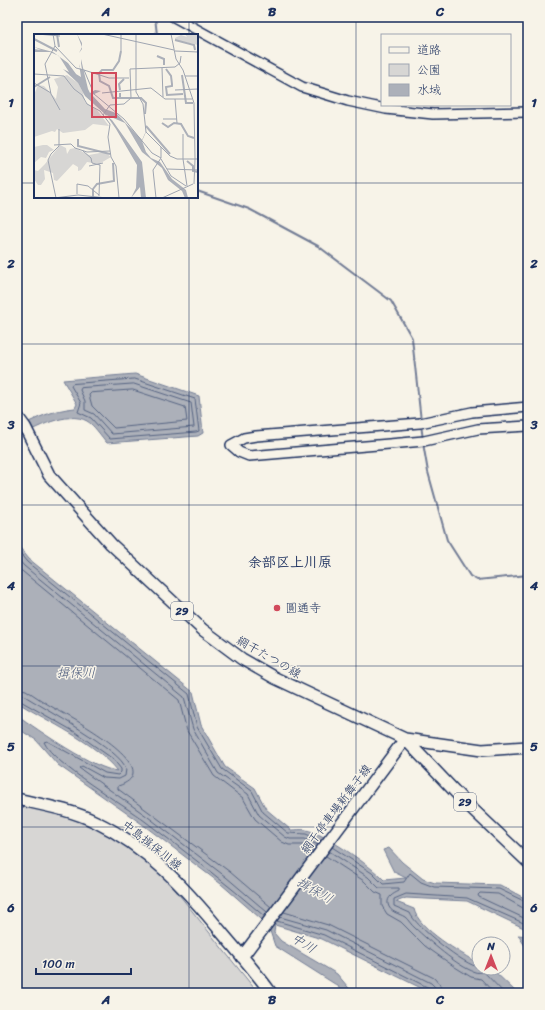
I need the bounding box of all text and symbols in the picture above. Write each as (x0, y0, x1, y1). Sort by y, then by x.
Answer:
text: A (101, 0, 110, 23)
text: B (268, 0, 277, 23)
text: C (435, 0, 445, 23)
inset map (34, 34, 198, 198)
legend (381, 34, 511, 106)
text: 道路 (417, 39, 441, 61)
text: 公園 (417, 59, 441, 81)
text: 水域 (417, 79, 441, 101)
text: 1 (8, 91, 14, 114)
text: 1 (531, 91, 537, 114)
text: 2 (6, 252, 15, 275)
text: 2 (529, 252, 538, 275)
text: 3 (6, 413, 15, 436)
text: 3 (529, 413, 538, 436)
district label: 余部区上川原 (248, 550, 332, 575)
text: 4 (6, 574, 16, 597)
text: 4 (529, 574, 539, 597)
place label: 圓通寺 (285, 597, 321, 619)
road number: 29 (171, 602, 193, 620)
marker: 圓通寺 (272, 603, 282, 613)
street label: 網干たつの線 (232, 629, 306, 685)
water label: 揖保川 (56, 661, 96, 684)
text: 5 (7, 735, 15, 758)
text: 5 (530, 735, 538, 758)
street label: 網干停車場新舞子線 (295, 759, 377, 859)
road number: 29 (454, 793, 476, 811)
street label: 中島揖保川線 (117, 814, 187, 876)
water label: 揖保川 (292, 870, 338, 910)
text: 6 (6, 896, 15, 919)
text: 6 (529, 896, 538, 919)
water label: 中川 (287, 926, 321, 960)
north arrow (471, 936, 511, 976)
text: N (486, 937, 495, 956)
scale bar (36, 950, 131, 976)
text: 100 m (42, 953, 75, 975)
text: A (101, 988, 110, 1010)
text: B (268, 988, 277, 1010)
text: C (435, 988, 445, 1010)

